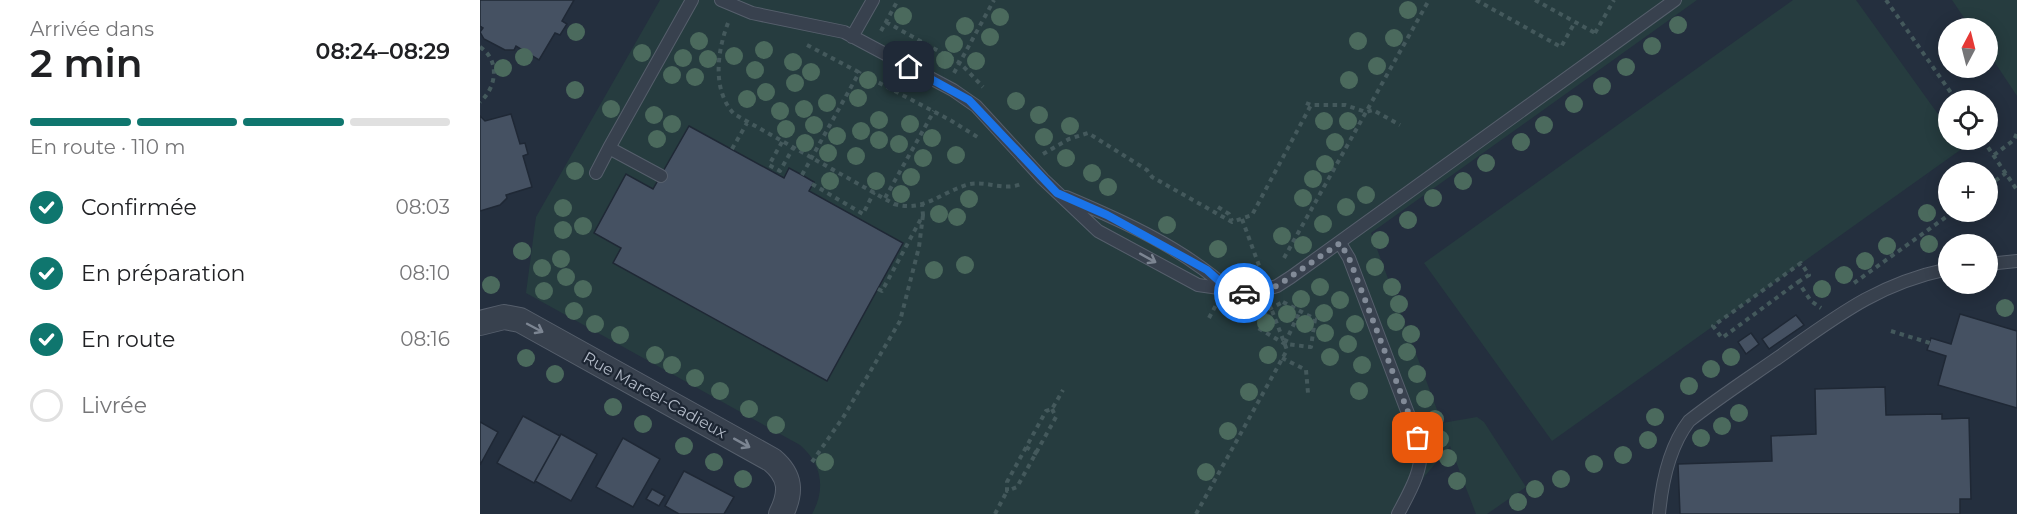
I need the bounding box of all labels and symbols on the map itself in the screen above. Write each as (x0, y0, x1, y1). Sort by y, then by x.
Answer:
north arrow (1938, 18, 1998, 78)
pin (883, 41, 934, 92)
one-way arrow (1139, 252, 1156, 264)
courier (1214, 263, 1274, 323)
one-way arrow (526, 322, 543, 334)
street label: Rue Marcel-Cadieux (580, 348, 730, 443)
pin (1392, 412, 1443, 463)
one-way arrow (733, 437, 750, 449)

